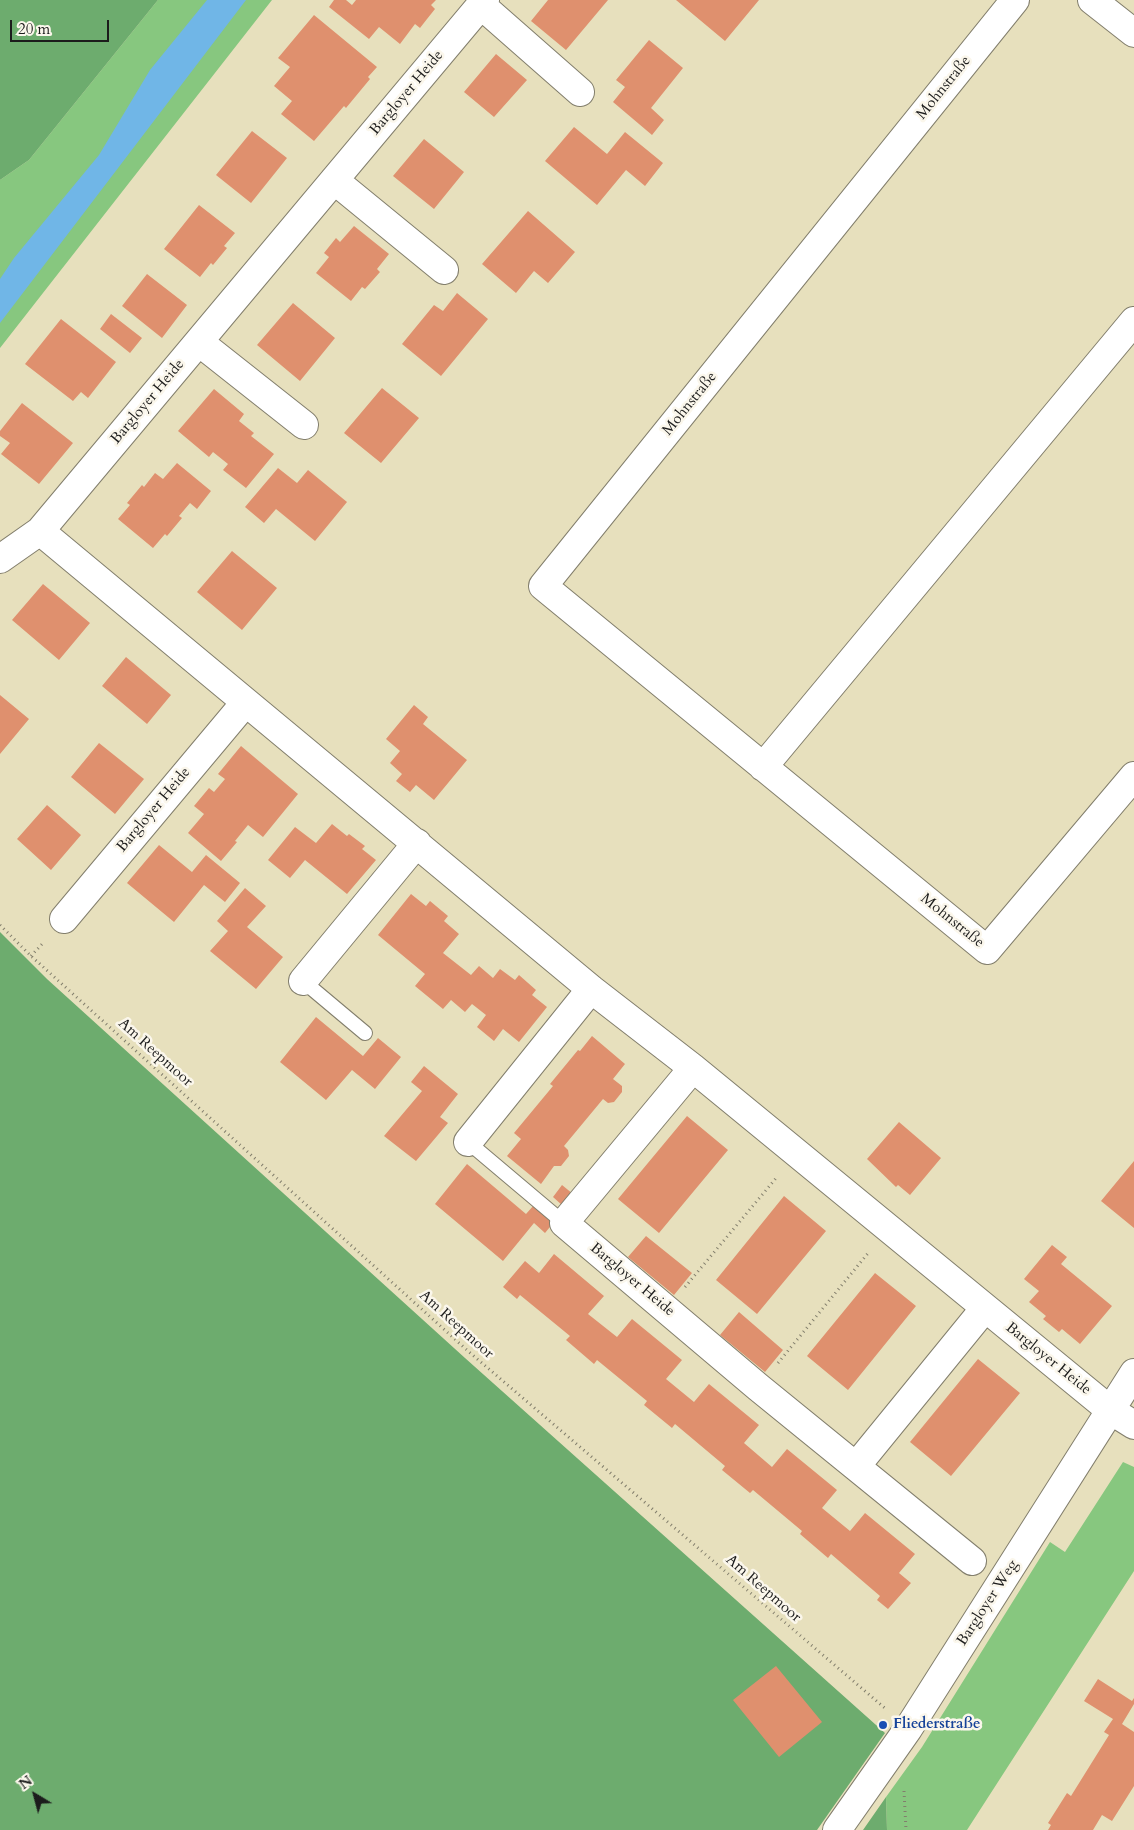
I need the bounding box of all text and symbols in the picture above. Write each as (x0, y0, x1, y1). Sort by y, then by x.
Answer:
scale bar (12, 10, 111, 42)
text: 20 m (18, 19, 50, 39)
street label: Bargloyer Heide (366, 47, 448, 139)
street label: Mohnstraße (913, 53, 975, 123)
street label: Bargloyer Heide (107, 356, 189, 448)
street label: Mohnstraße (659, 369, 721, 439)
street label: Bargloyer Heide (113, 764, 195, 856)
street label: Mohnstraße (917, 890, 987, 952)
street label: Am Reepmoor (114, 1015, 196, 1091)
street label: Bargloyer Heide (586, 1239, 678, 1321)
street label: Am Reepmoor (415, 1287, 497, 1363)
street label: Bargloyer Heide (1002, 1319, 1094, 1399)
street label: Am Reepmoor (722, 1551, 804, 1627)
street label: Bargloyer Weg (954, 1557, 1022, 1649)
place label: Fliederstraße (893, 1716, 980, 1734)
marker: Fliederstraße (877, 1719, 889, 1731)
north arrow (10, 1770, 60, 1820)
text: N (15, 1771, 36, 1794)

